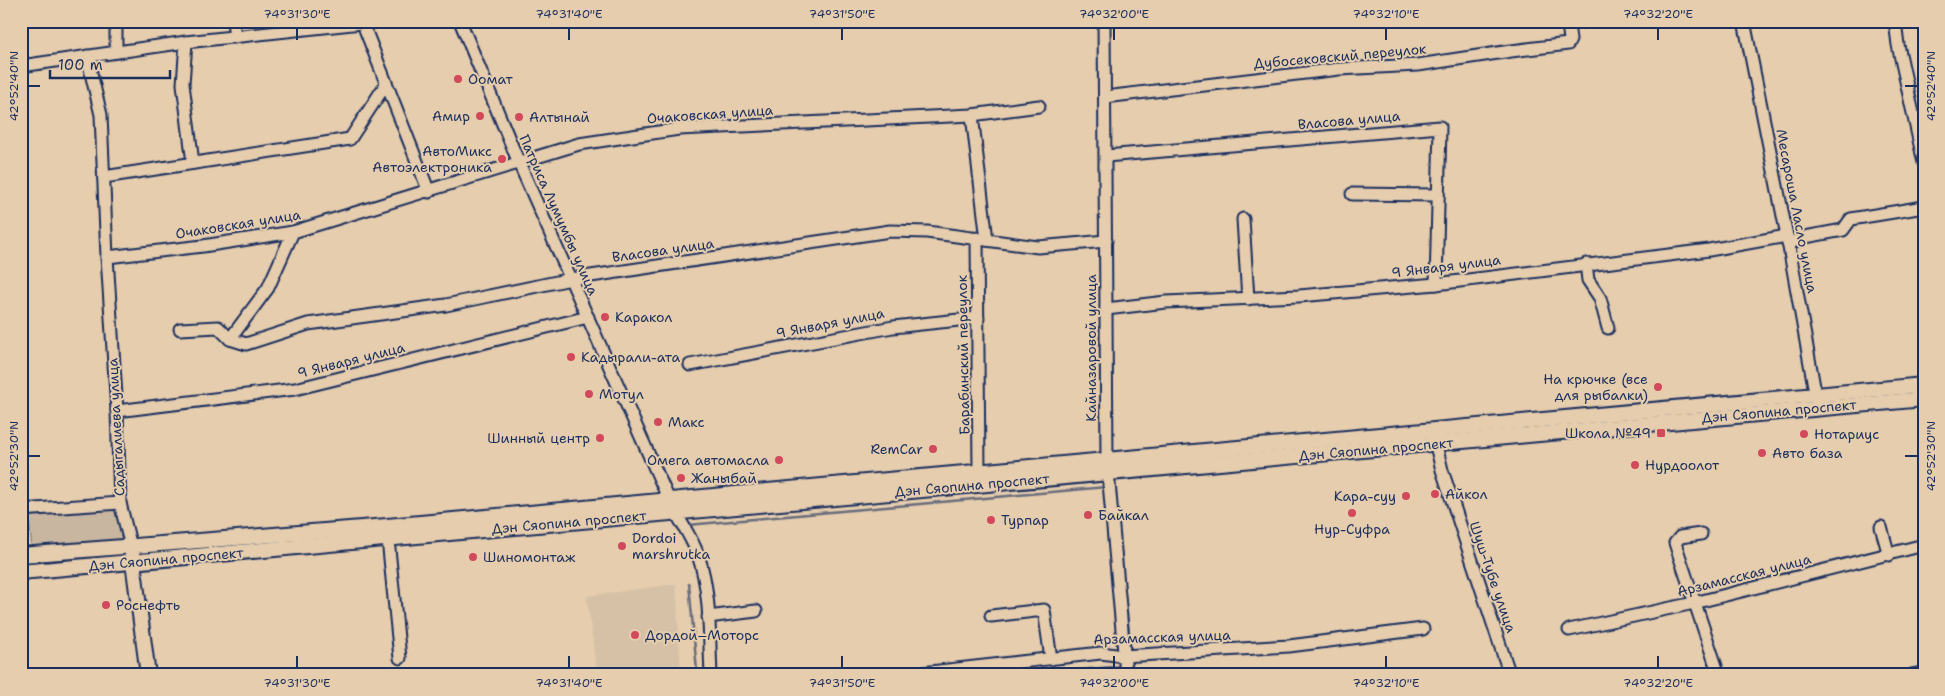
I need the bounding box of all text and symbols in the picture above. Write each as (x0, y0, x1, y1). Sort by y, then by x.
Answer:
text: 74°31'30"E (263, 6, 331, 22)
text: 74°31'40"E (535, 6, 603, 22)
text: 74°31'50"E (809, 6, 875, 22)
text: 74°32'00"E (1079, 6, 1149, 22)
text: 74°32'10"E (1353, 6, 1419, 22)
text: 74°32'20"E (1623, 6, 1693, 22)
street label: Дубосековский переулок (1253, 39, 1428, 73)
scale bar (50, 48, 170, 80)
text: 42°52'40"N (6, 51, 22, 121)
text: 42°52'40"N (1923, 51, 1939, 121)
text: 100 m (58, 55, 103, 75)
place label: Оомат (468, 70, 514, 88)
marker: Оомат (452, 73, 464, 85)
street label: Очаковская улица (646, 101, 774, 127)
place label: Амир (432, 107, 470, 125)
street label: Власова улица (1297, 107, 1401, 133)
place label: Алтынай (529, 108, 590, 126)
marker: Амир (474, 110, 486, 122)
marker: Алтынай (513, 111, 525, 123)
street label: Месароша Ласло улица (1772, 127, 1822, 295)
street label: Патриса Лумумбы улица (515, 132, 603, 298)
place label: АвтоМикс Автоэлектроника (372, 142, 492, 176)
marker: АвтоМикс Автоэлектроника (496, 153, 508, 165)
street label: Очаковская улица (174, 205, 302, 243)
street label: Власова улица (611, 234, 715, 266)
street label: 9 Января улица (1390, 250, 1502, 282)
street label: Барабинский переулок (953, 274, 973, 435)
street label: Кайназаровой улица (1082, 274, 1100, 422)
street label: 9 Января улица (774, 304, 886, 342)
place label: Каракол (615, 308, 672, 326)
marker: Каракол (599, 311, 611, 323)
street label: 9 Января улица (295, 338, 407, 382)
place label: Кадырали-ата (581, 348, 680, 366)
marker: Кадырали-ата (565, 351, 577, 363)
street label: Садыгалиева улица (103, 357, 129, 496)
place label: На крючке (все для рыбалки) (1543, 370, 1648, 404)
marker: На крючке (все для рыбалки) (1652, 381, 1664, 393)
place label: Мотул (599, 385, 644, 403)
marker: Мотул (583, 388, 595, 400)
street label: Дэн Сяопина проспект (1701, 395, 1858, 427)
place label: Макс (668, 413, 705, 431)
marker: Макс (652, 416, 664, 428)
text: 42°52'30"N (6, 421, 22, 491)
text: 42°52'30"N (1923, 421, 1939, 491)
place label: Школа №49 (1565, 424, 1651, 442)
place label: Нотариус (1814, 425, 1879, 443)
marker: Школа №49 (1655, 427, 1667, 439)
marker: Нотариус (1798, 428, 1810, 440)
place label: Шинный центр (487, 429, 590, 447)
marker: Шинный центр (594, 432, 606, 444)
street label: Дэн Сяопина проспект (1298, 433, 1455, 465)
place label: RemCar (870, 440, 923, 458)
marker: RemCar (927, 443, 939, 455)
place label: Авто база (1772, 444, 1843, 462)
marker: Авто база (1756, 447, 1768, 459)
place label: Омега автомасла (647, 451, 769, 469)
marker: Омега автомасла (773, 454, 785, 466)
place label: Нурдоолот (1645, 456, 1720, 474)
marker: Нурдоолот (1629, 459, 1641, 471)
place label: Жаныбай (691, 469, 757, 487)
street label: Дэн Сяопина проспект (894, 469, 1051, 501)
marker: Жаныбай (675, 472, 687, 484)
place label: Айкол (1445, 485, 1488, 503)
place label: Кара-суу (1334, 487, 1396, 505)
marker: Айкол (1429, 488, 1441, 500)
marker: Кара-суу (1400, 490, 1412, 502)
street label: Дэн Сяопина проспект (491, 506, 648, 538)
place label: Байкал (1098, 506, 1149, 524)
marker: Нур-Суфра (1346, 507, 1358, 519)
marker: Байкал (1082, 509, 1094, 521)
place label: Турпар (1001, 511, 1049, 529)
marker: Турпар (985, 514, 997, 526)
street label: Шуш-Тубе улица (1466, 519, 1521, 635)
place label: Нур-Суфра (1314, 520, 1390, 538)
place label: Dordoi marshrutka (632, 529, 710, 563)
marker: Dordoi marshrutka (616, 540, 628, 552)
street label: Дэн Сяопина проспект (88, 543, 245, 575)
place label: Шиномонтаж (483, 548, 576, 566)
street label: Арзамасская улица (1675, 550, 1813, 600)
marker: Шиномонтаж (467, 551, 479, 563)
place label: Роснефть (116, 596, 180, 614)
marker: Роснефть (100, 599, 112, 611)
place label: Дордой–Моторс (645, 626, 759, 644)
street label: Арзамасская улица (1093, 626, 1231, 648)
marker: Дордой–Моторс (629, 629, 641, 641)
text: 74°31'30"E (263, 675, 331, 691)
text: 74°31'40"E (535, 675, 603, 691)
text: 74°31'50"E (809, 675, 875, 691)
text: 74°32'00"E (1079, 675, 1149, 691)
text: 74°32'10"E (1353, 675, 1419, 691)
text: 74°32'20"E (1623, 675, 1693, 691)

